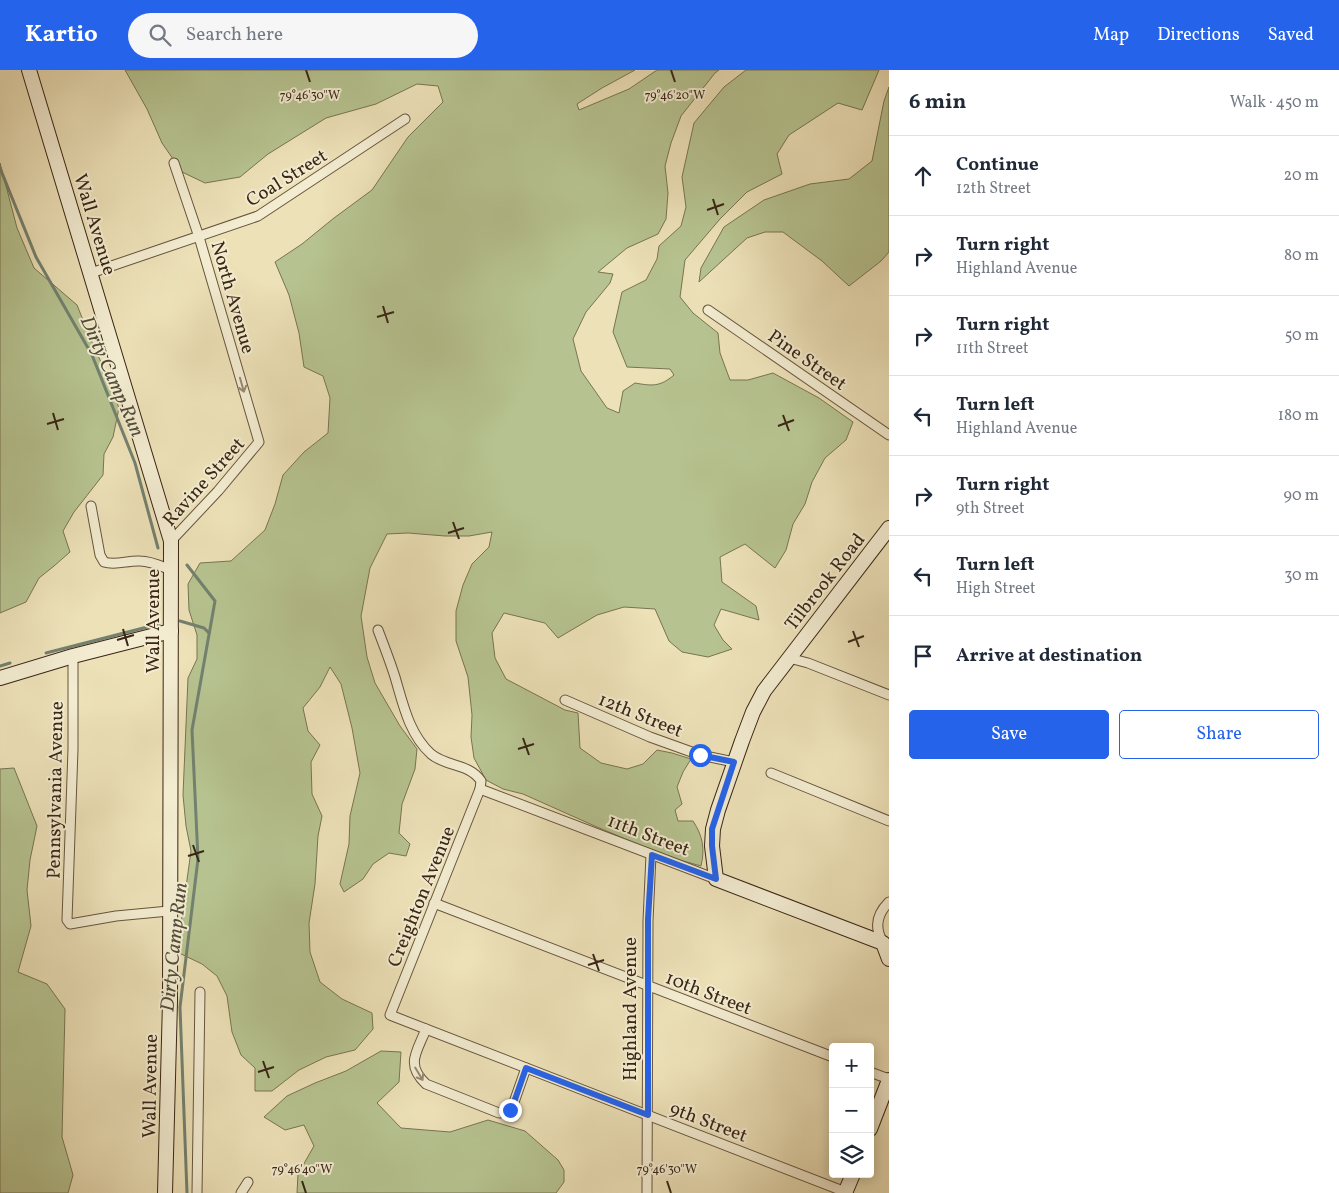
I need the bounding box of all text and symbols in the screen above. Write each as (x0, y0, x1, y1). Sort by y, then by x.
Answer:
search box (128, 13, 478, 58)
text: Kartio (25, 18, 98, 52)
icon: search (146, 21, 174, 49)
text: Search here (186, 22, 283, 48)
text: Map (1093, 23, 1129, 48)
text: Directions (1157, 23, 1240, 48)
text: Saved (1268, 23, 1314, 48)
text: 79°46'30"W (280, 88, 340, 104)
text: 79°46'20"W (645, 88, 705, 104)
text: 6 min (909, 88, 966, 117)
text: Walk · 450 m (1230, 92, 1319, 114)
street label: Coal Street (241, 143, 333, 214)
text: Continue (956, 152, 1039, 178)
icon: ahead (909, 162, 937, 190)
text: 20 m (1284, 165, 1319, 187)
street label: Wall Avenue (66, 171, 122, 278)
text: 12th Street (956, 178, 1031, 200)
text: Turn right (956, 232, 1049, 258)
street label: North Avenue (204, 238, 261, 357)
icon: right (909, 242, 937, 270)
text: 80 m (1284, 245, 1319, 267)
text: Highland Avenue (956, 258, 1077, 280)
water label: Dirty Camp Run (72, 312, 150, 442)
text: Turn right (956, 312, 1049, 338)
icon: right (909, 322, 937, 350)
street label: Pine Street (762, 324, 852, 397)
text: 50 m (1285, 325, 1319, 347)
text: 11th Street (956, 338, 1029, 360)
one-way arrow (238, 376, 248, 392)
text: Turn left (956, 392, 1035, 418)
icon: left (909, 402, 937, 430)
text: 180 m (1278, 405, 1319, 427)
text: Highland Avenue (956, 418, 1077, 440)
street label: Ravine Street (157, 432, 252, 533)
text: Turn right (956, 472, 1049, 498)
icon: right (909, 482, 937, 510)
text: 90 m (1283, 485, 1319, 507)
text: 9th Street (956, 498, 1025, 520)
street label: Tilbrook Road (779, 528, 872, 636)
text: Turn left (956, 552, 1035, 578)
icon: left (909, 562, 937, 590)
text: 30 m (1284, 565, 1319, 587)
street label: Wall Avenue (141, 569, 167, 673)
text: High Street (956, 578, 1036, 600)
icon: arrive (909, 642, 937, 670)
text: Arrive at destination (956, 643, 1142, 669)
street label: 12th Street (594, 687, 687, 745)
street label: Pennsylvania Avenue (41, 701, 71, 879)
button: Save (909, 710, 1109, 759)
button: Share (1119, 710, 1319, 759)
route start (689, 744, 712, 767)
street label: 11th Street (603, 808, 694, 864)
street label: Creighton Avenue (382, 822, 462, 971)
water label: Dirty Camp Run (154, 881, 196, 1013)
street label: Highland Avenue (618, 937, 644, 1081)
street label: 10th Street (661, 966, 755, 1022)
street label: Wall Avenue (137, 1034, 165, 1139)
map controls (829, 1043, 874, 1178)
button: + (829, 1043, 874, 1088)
one-way arrow (413, 1067, 424, 1081)
button: − (829, 1088, 874, 1133)
street label: 9th Street (666, 1096, 751, 1150)
route end (499, 1099, 522, 1122)
button: layers (829, 1133, 874, 1178)
text: 79°46'40"W (272, 1162, 332, 1178)
text: 79°46'30"W (637, 1162, 697, 1178)

